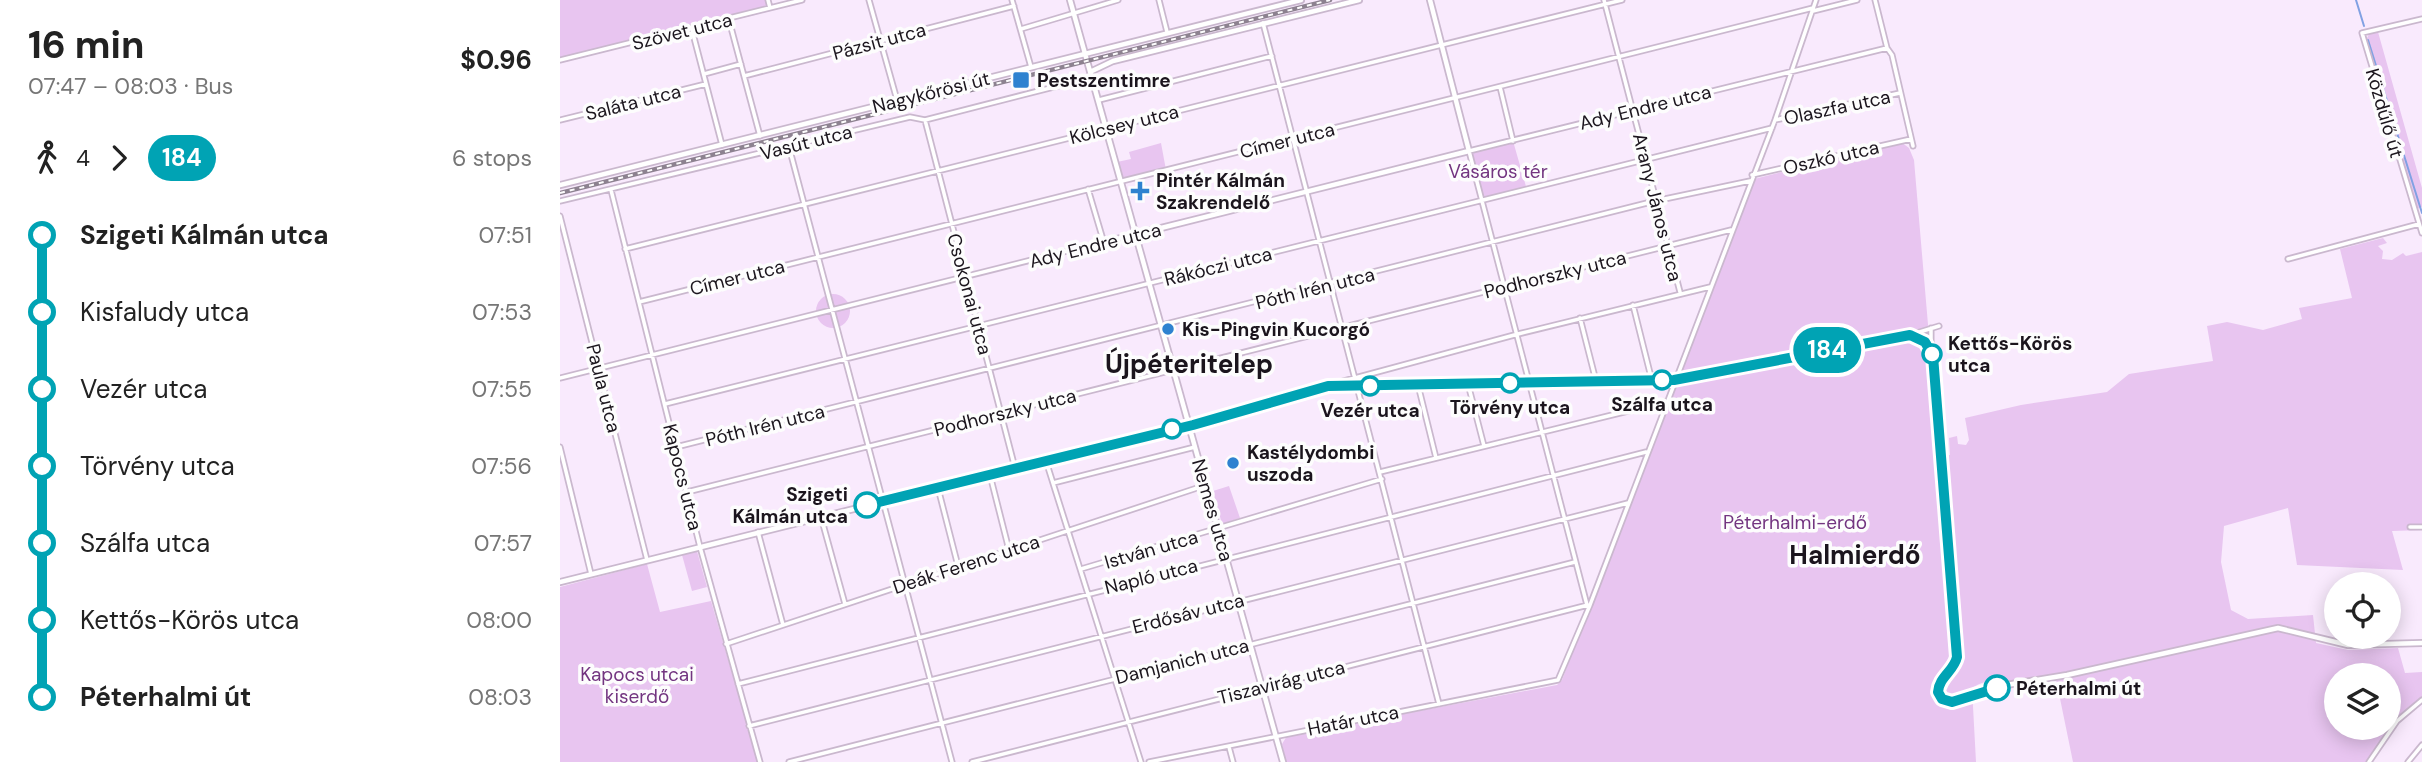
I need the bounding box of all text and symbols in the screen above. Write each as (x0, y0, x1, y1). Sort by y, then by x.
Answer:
street label: Szövet utca (629, 7, 735, 56)
street label: Pázsit utca (830, 17, 928, 66)
text: 16 min (28, 20, 144, 70)
text: $0.96 (460, 43, 532, 77)
street label: Közdűlő út (2360, 65, 2409, 161)
street label: Nagykőrösi út (870, 66, 992, 119)
place label: Pestszentimre (1037, 68, 1171, 93)
marker: Pestszentimre (1011, 70, 1031, 90)
text: 07:47 – 08:03 · Bus (28, 71, 233, 101)
street label: Saláta utca (583, 79, 684, 126)
street label: Ady Endre utca (1577, 79, 1714, 136)
street label: Olaszfa utca (1782, 84, 1893, 131)
street label: Kölcsey utca (1067, 99, 1181, 150)
street label: Címer utca (1237, 117, 1337, 164)
street label: Vasút utca (757, 119, 855, 166)
street label: Arany János utca (1627, 130, 1688, 284)
street label: Oszkó utca (1781, 134, 1881, 181)
icon: walk (28, 139, 66, 177)
icon: forward (100, 139, 138, 177)
text: 184 (162, 142, 202, 173)
text: 4 (76, 143, 90, 173)
text: 6 stops (452, 143, 532, 173)
park label: Vásáros tér (1448, 159, 1548, 184)
place label: Pintér Kálmán Szakrendelő (1156, 168, 1285, 215)
marker: Pintér Kálmán Szakrendelő (1130, 181, 1150, 201)
street label: Ady Endre utca (1027, 217, 1164, 274)
text: Szigeti Kálmán utca (80, 218, 329, 252)
text: 07:51 (478, 220, 532, 250)
street label: Csokonai utca (941, 231, 998, 358)
street label: Rákóczi utca (1162, 241, 1275, 292)
street label: Podhorszky utca (1481, 245, 1629, 304)
street label: Címer utca (687, 254, 787, 301)
street label: Póth Irén utca (1253, 262, 1377, 315)
text: Kisfaludy utca (80, 295, 249, 329)
text: 07:53 (472, 297, 532, 327)
place label: Kis-Pingvin Kucorgó (1182, 317, 1370, 342)
marker: Kis-Pingvin Kucorgó (1160, 321, 1176, 337)
line badge: 184 (1787, 327, 1867, 373)
place label: Kettős-Körös utca (1948, 331, 2072, 378)
text: 184 (1807, 334, 1847, 365)
street label: Paula utca (580, 341, 627, 435)
marker: Kettős-Körös utca (1922, 344, 1942, 364)
district label: Újpéteritelep (1105, 347, 1273, 381)
marker: Szálfa utca (1652, 370, 1672, 390)
text: Vezér utca (80, 372, 207, 406)
marker: Törvény utca (1500, 373, 1520, 393)
text: 07:55 (472, 374, 532, 404)
marker: Vezér utca (1360, 376, 1380, 396)
street label: Podhorszky utca (931, 383, 1079, 442)
place label: Szálfa utca (1611, 392, 1713, 417)
place label: Törvény utca (1450, 395, 1570, 420)
place label: Vezér utca (1320, 398, 1420, 423)
street label: Póth Irén utca (703, 399, 827, 452)
unlabelled marker (1162, 419, 1182, 439)
street label: Kapocs utca (657, 421, 708, 533)
place label: Kastélydombi uszoda (1247, 440, 1374, 487)
text: Törvény utca (80, 449, 235, 483)
text: 07:56 (471, 451, 532, 481)
marker: Kastélydombi uszoda (1225, 455, 1241, 471)
street label: Nemes utca (1186, 456, 1239, 564)
place label: Szigeti Kálmán utca (733, 482, 848, 529)
marker: Szigeti Kálmán utca (854, 492, 880, 518)
park label: Péterhalmi-erdő (1723, 510, 1867, 535)
street label: István utca (1101, 524, 1201, 575)
text: Szálfa utca (80, 526, 210, 560)
text: 07:57 (474, 528, 532, 558)
street label: Deák Ferenc utca (890, 529, 1043, 600)
district label: Halmierdő (1789, 538, 1921, 572)
street label: Napló utca (1102, 553, 1200, 600)
map controls (2324, 572, 2401, 740)
button: locate (2324, 572, 2401, 649)
street label: Erdősáv utca (1130, 588, 1247, 639)
text: Kettős-Körös utca (80, 603, 299, 637)
text: 08:00 (466, 605, 532, 635)
street label: Damjanich utca (1113, 633, 1252, 690)
street label: Tiszavirág utca (1215, 655, 1347, 710)
park label: Kapocs utcai kiserdő (580, 662, 694, 709)
button: layers (2324, 663, 2401, 740)
marker: Péterhalmi út (1984, 675, 2010, 701)
place label: Péterhalmi út (2016, 676, 2141, 701)
text: Péterhalmi út (80, 680, 251, 714)
text: 08:03 (468, 682, 532, 712)
street label: Határ utca (1305, 699, 1401, 742)

